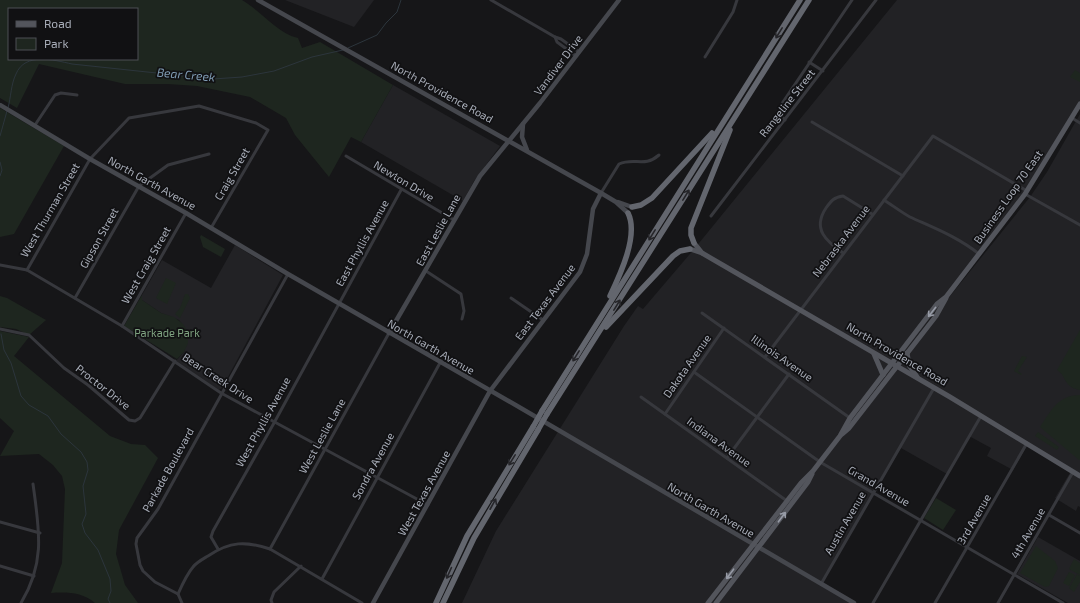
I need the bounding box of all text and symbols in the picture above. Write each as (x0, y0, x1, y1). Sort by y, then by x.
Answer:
legend (8, 8, 138, 60)
text: Road (44, 16, 72, 30)
one-way arrow (775, 27, 783, 38)
street label: Vandiver Drive (531, 32, 585, 97)
text: Park (44, 36, 69, 50)
street label: North Providence Road (389, 58, 495, 125)
water label: Bear Creek (156, 64, 216, 84)
street label: Rangeline Street (756, 66, 817, 139)
street label: Craig Street (211, 145, 252, 202)
street label: Business Loop 70 East (970, 148, 1045, 246)
street label: North Garth Avenue (106, 153, 199, 212)
street label: Newton Drive (372, 157, 437, 204)
street label: West Thurman Street (17, 160, 82, 259)
one-way arrow (682, 190, 690, 201)
street label: East Leslie Lane (413, 192, 463, 268)
street label: East Phyllis Avenue (332, 197, 391, 288)
street label: Nebraska Avenue (809, 202, 872, 279)
street label: Gipson Street (77, 205, 121, 270)
street label: West Craig Street (118, 224, 173, 306)
one-way arrow (648, 229, 656, 240)
street label: East Texas Avenue (512, 261, 577, 342)
one-way arrow (613, 300, 621, 311)
one-way arrow (927, 306, 936, 317)
street label: North Garth Avenue (385, 316, 477, 377)
street label: North Providence Road (844, 319, 950, 388)
park label: Parkade Park (134, 326, 200, 339)
street label: Dakota Avenue (660, 331, 713, 400)
street label: Illinois Avenue (749, 332, 816, 384)
street label: Bear Creek Drive (180, 350, 256, 405)
one-way arrow (572, 350, 580, 362)
street label: Proctor Drive (73, 361, 133, 412)
street label: West Phyllis Avenue (232, 374, 293, 469)
street label: West Leslie Lane (296, 396, 348, 476)
street label: Indiana Avenue (685, 414, 754, 469)
street label: Parkade Boulevard (139, 425, 196, 514)
street label: Sondra Avenue (349, 430, 396, 502)
street label: West Texas Avenue (395, 448, 452, 538)
one-way arrow (508, 454, 516, 465)
street label: Grand Avenue (846, 463, 912, 509)
street label: North Garth Avenue (665, 479, 757, 540)
street label: Austin Avenue (821, 489, 868, 557)
street label: 3rd Avenue (954, 491, 993, 546)
one-way arrow (490, 498, 498, 510)
street label: 4th Avenue (1008, 505, 1047, 560)
one-way arrow (778, 511, 786, 522)
one-way arrow (444, 567, 452, 579)
one-way arrow (726, 568, 735, 579)

